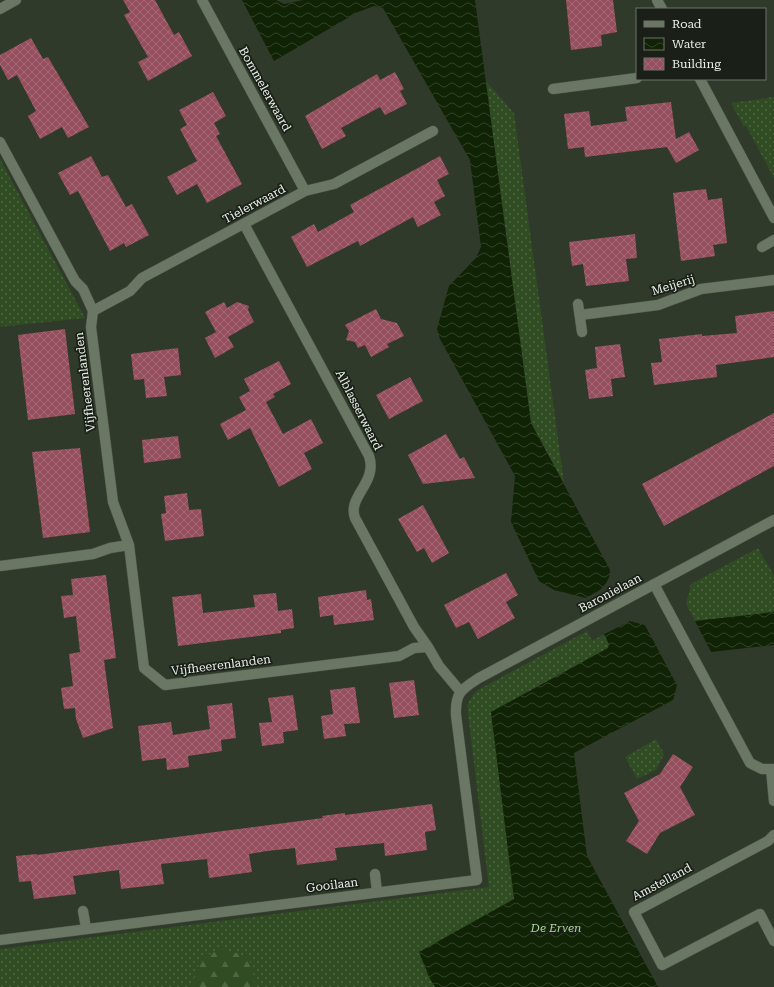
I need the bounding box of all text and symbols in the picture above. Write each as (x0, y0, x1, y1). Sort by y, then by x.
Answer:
legend (636, 8, 766, 80)
text: Road (672, 17, 702, 31)
text: Water (672, 37, 706, 51)
street label: Bommelerwaard (236, 44, 294, 134)
text: Building (672, 57, 721, 71)
street label: Tielerwaard (220, 181, 288, 226)
street label: Meijerij (650, 272, 696, 298)
street label: Vijfheerenlanden (72, 331, 98, 432)
street label: Alblasserwaard (333, 367, 385, 453)
street label: Baronielaan (576, 570, 644, 615)
street label: Vijfheerenlanden (171, 652, 272, 678)
street label: Amstelland (630, 860, 694, 903)
street label: Gooilaan (305, 875, 359, 895)
park label: De Erven (530, 921, 581, 935)

